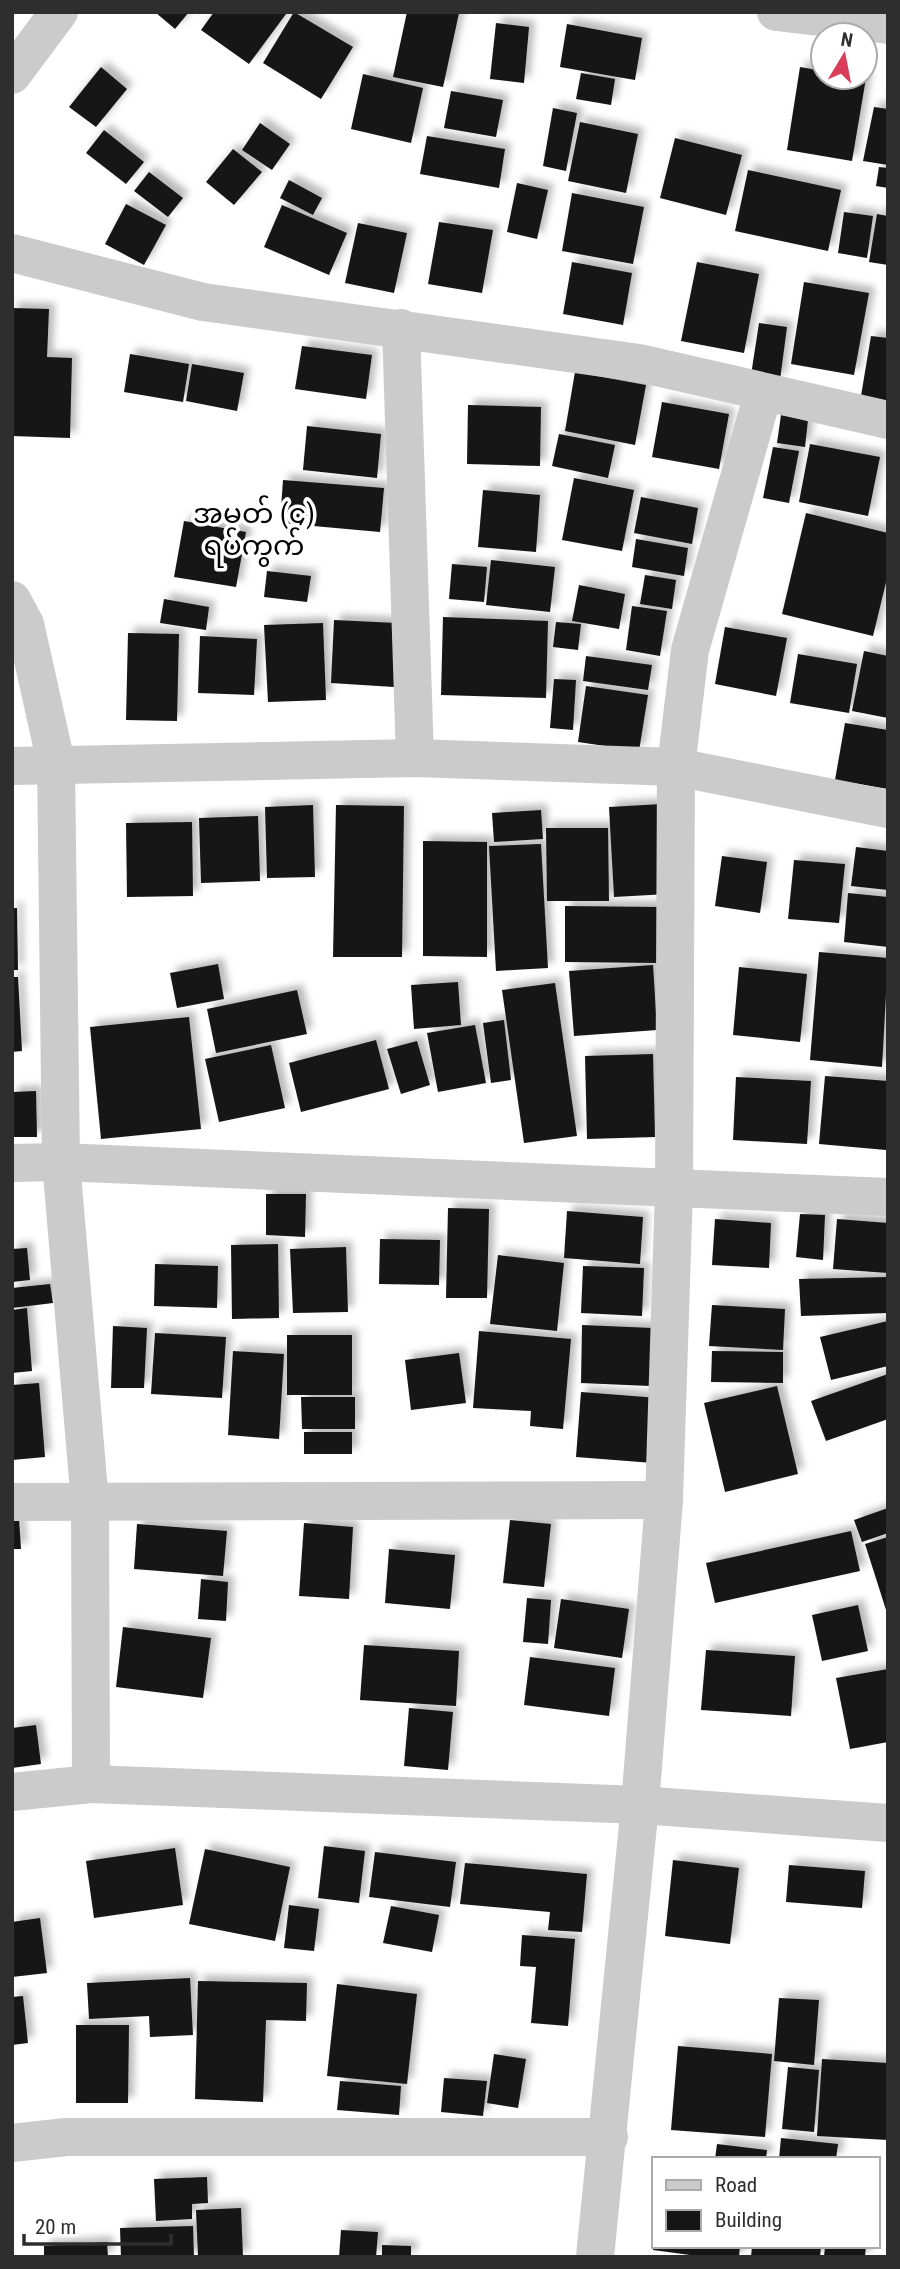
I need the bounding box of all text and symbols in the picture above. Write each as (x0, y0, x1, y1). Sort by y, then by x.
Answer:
north arrow (809, 21, 879, 91)
text: N (839, 27, 855, 52)
district label: အမှတ် (၄) ရပ်ကွက် (193, 495, 315, 568)
legend (652, 2157, 879, 2248)
text: Road (715, 2173, 757, 2197)
scale bar (24, 2202, 172, 2246)
text: Building (715, 2208, 782, 2232)
text: 20 m (35, 2215, 76, 2239)

